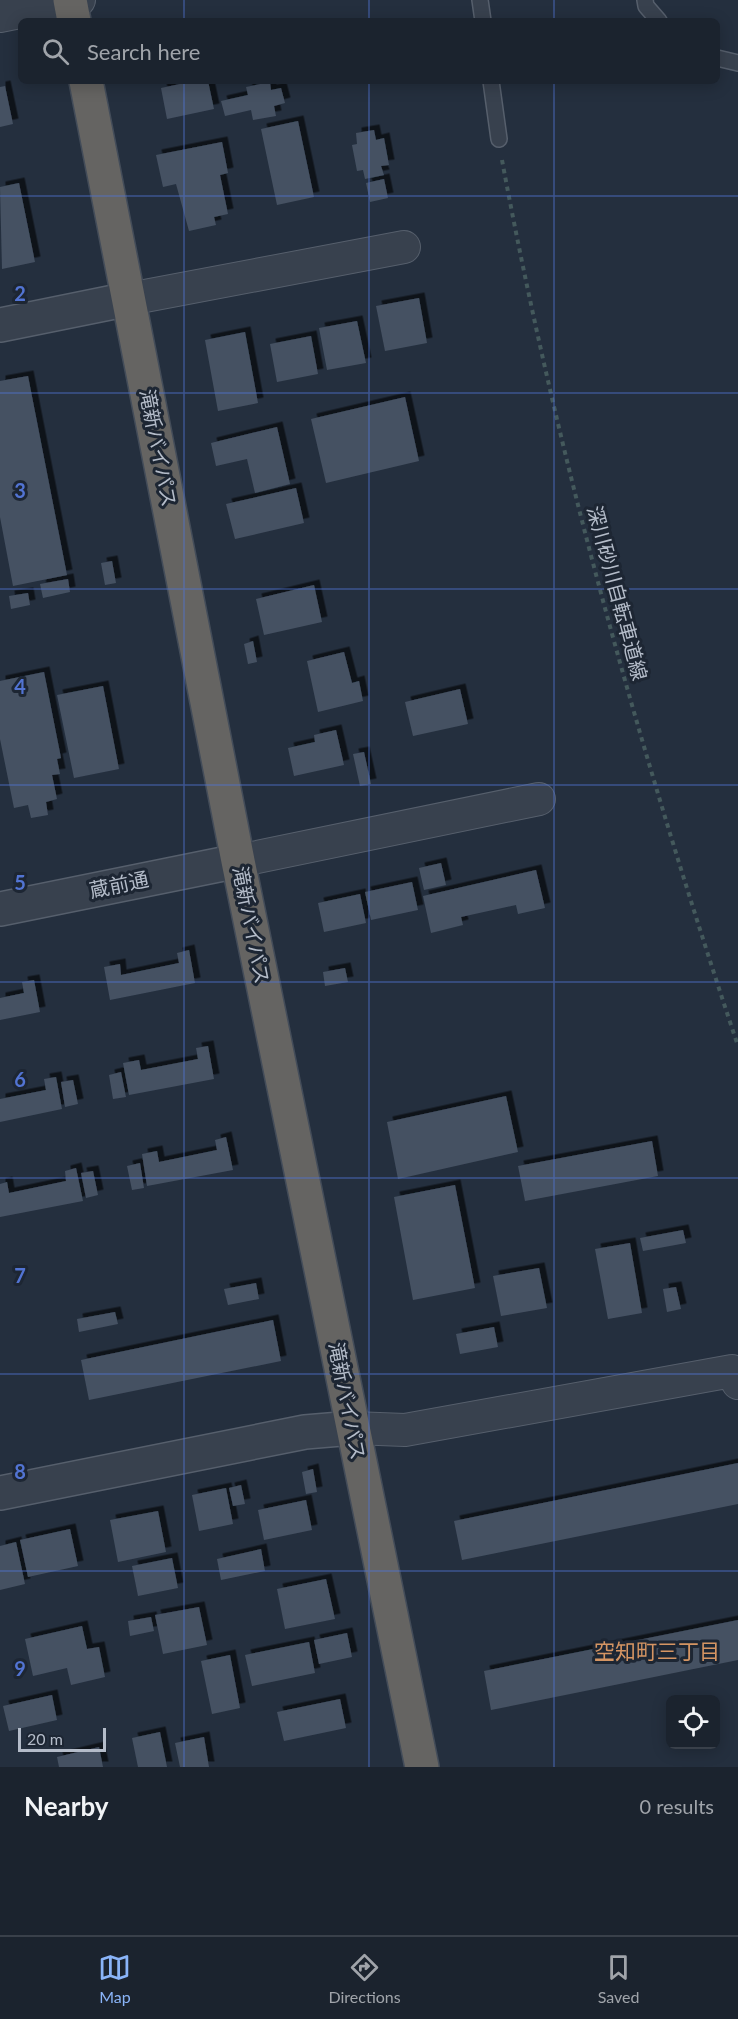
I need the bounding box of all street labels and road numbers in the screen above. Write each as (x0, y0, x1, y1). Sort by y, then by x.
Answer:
street label: 滝新バイパス (136, 387, 182, 509)
street label: 深川砂川自転車道線 (583, 503, 653, 683)
street label: 滝新バイパス (229, 864, 275, 986)
street label: 蔵前通 (87, 866, 151, 902)
street label: 滝新バイパス (325, 1340, 371, 1462)

